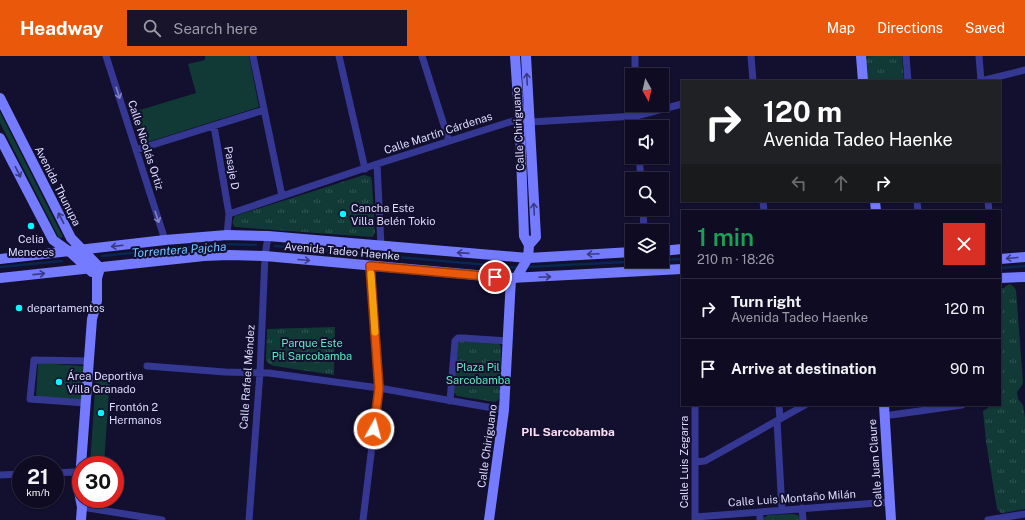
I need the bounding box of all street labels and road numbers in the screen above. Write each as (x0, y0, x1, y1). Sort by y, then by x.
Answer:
street label: Calle Chiriguano (510, 87, 526, 171)
street label: Calle Nicolás Ortiz (126, 99, 166, 191)
street label: Calle Martín Cárdenas (382, 110, 494, 156)
street label: Avenida Thunupa (33, 144, 83, 228)
street label: Pasaje D (222, 145, 242, 191)
street label: Avenida Tadeo Haenke (284, 240, 400, 262)
street label: Calle Rafael Méndez (237, 324, 257, 430)
street label: Calle Chiriguano (475, 404, 499, 488)
street label: Calle Luis Zegarra (678, 416, 690, 508)
street label: Calle Juan Claure (866, 419, 884, 507)
street label: Calle Luis Montaño Milán (728, 488, 856, 508)

